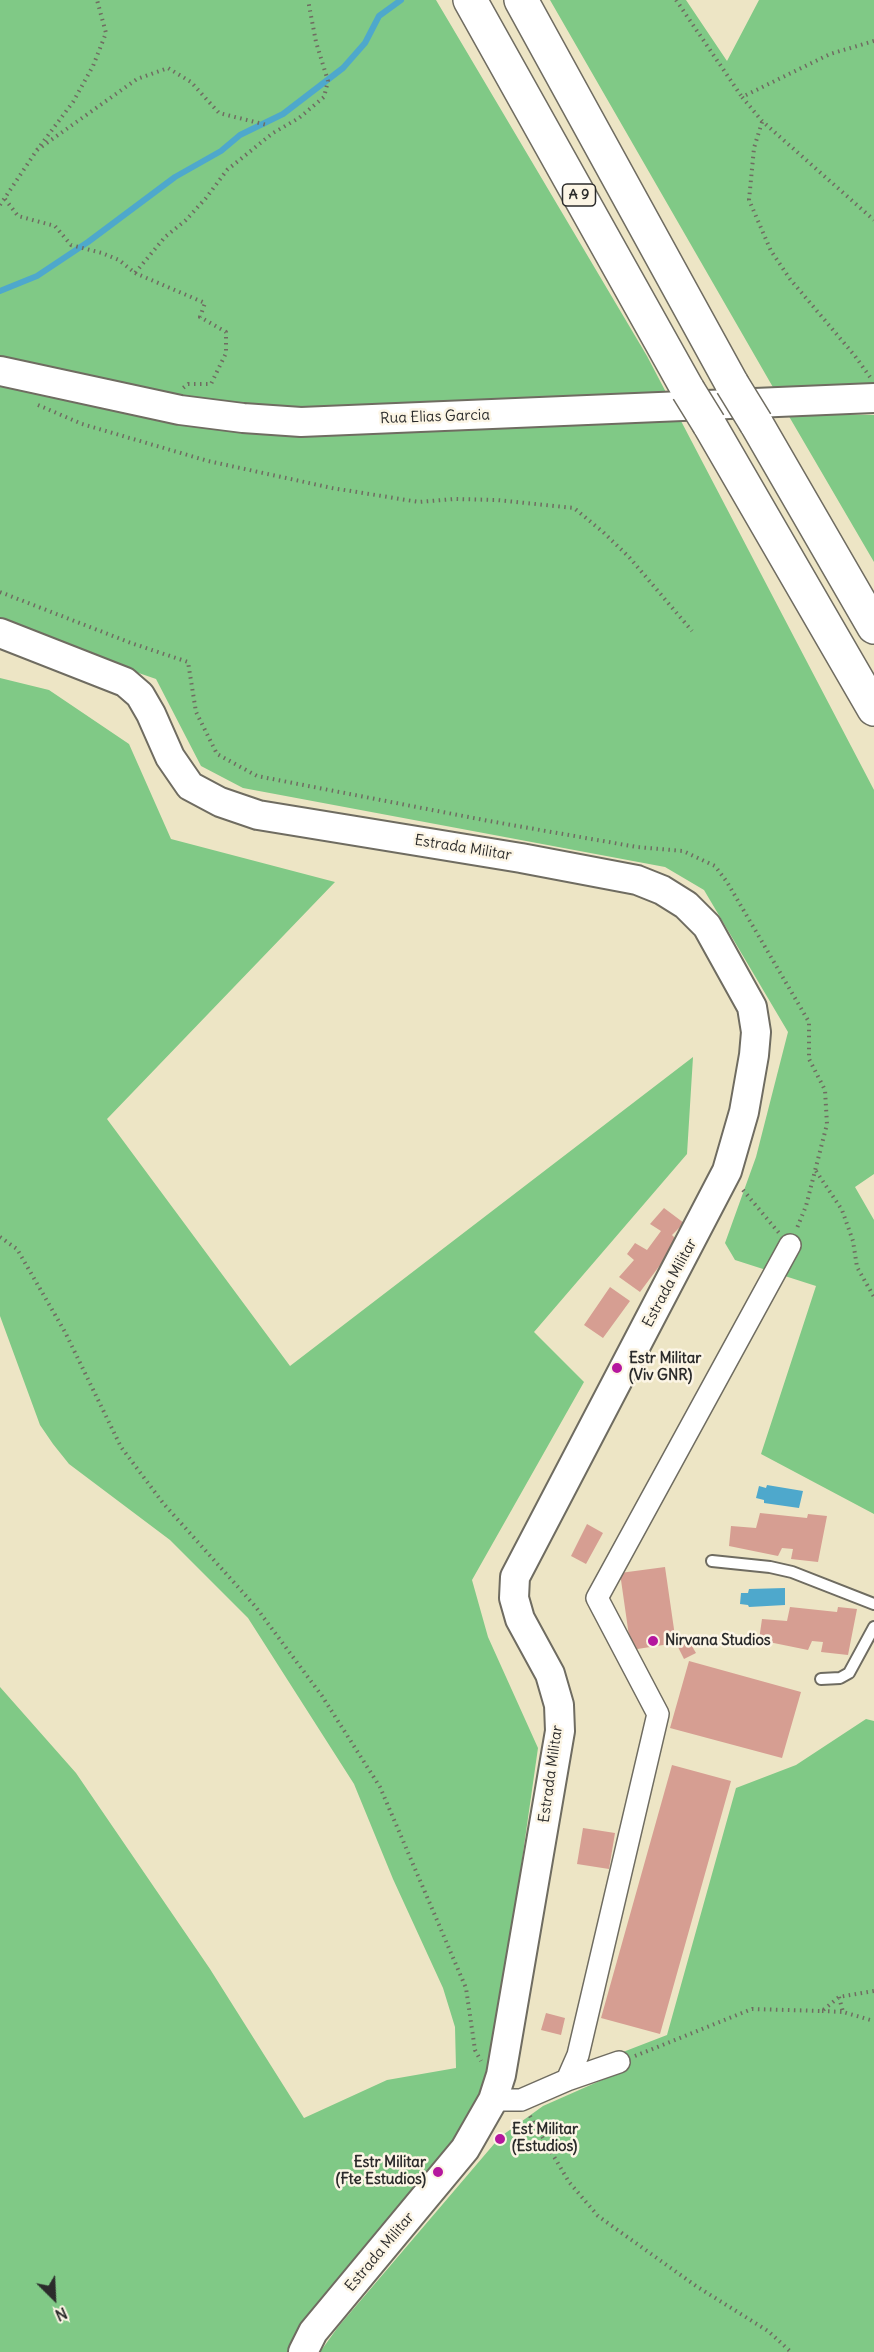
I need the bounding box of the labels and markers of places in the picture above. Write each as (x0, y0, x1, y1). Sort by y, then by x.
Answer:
place label: Estr Militar (Viv GNR) (629, 1350, 701, 1385)
marker: Estr Militar (Viv GNR) (610, 1361, 624, 1375)
place label: Nirvana Studios (665, 1632, 771, 1650)
marker: Nirvana Studios (646, 1634, 660, 1648)
place label: Est Militar (Estudios) (512, 2121, 578, 2156)
marker: Est Militar (Estudios) (493, 2132, 507, 2146)
place label: Estr Militar (Fte Estudios) (336, 2154, 426, 2189)
marker: Estr Militar (Fte Estudios) (431, 2165, 445, 2179)

